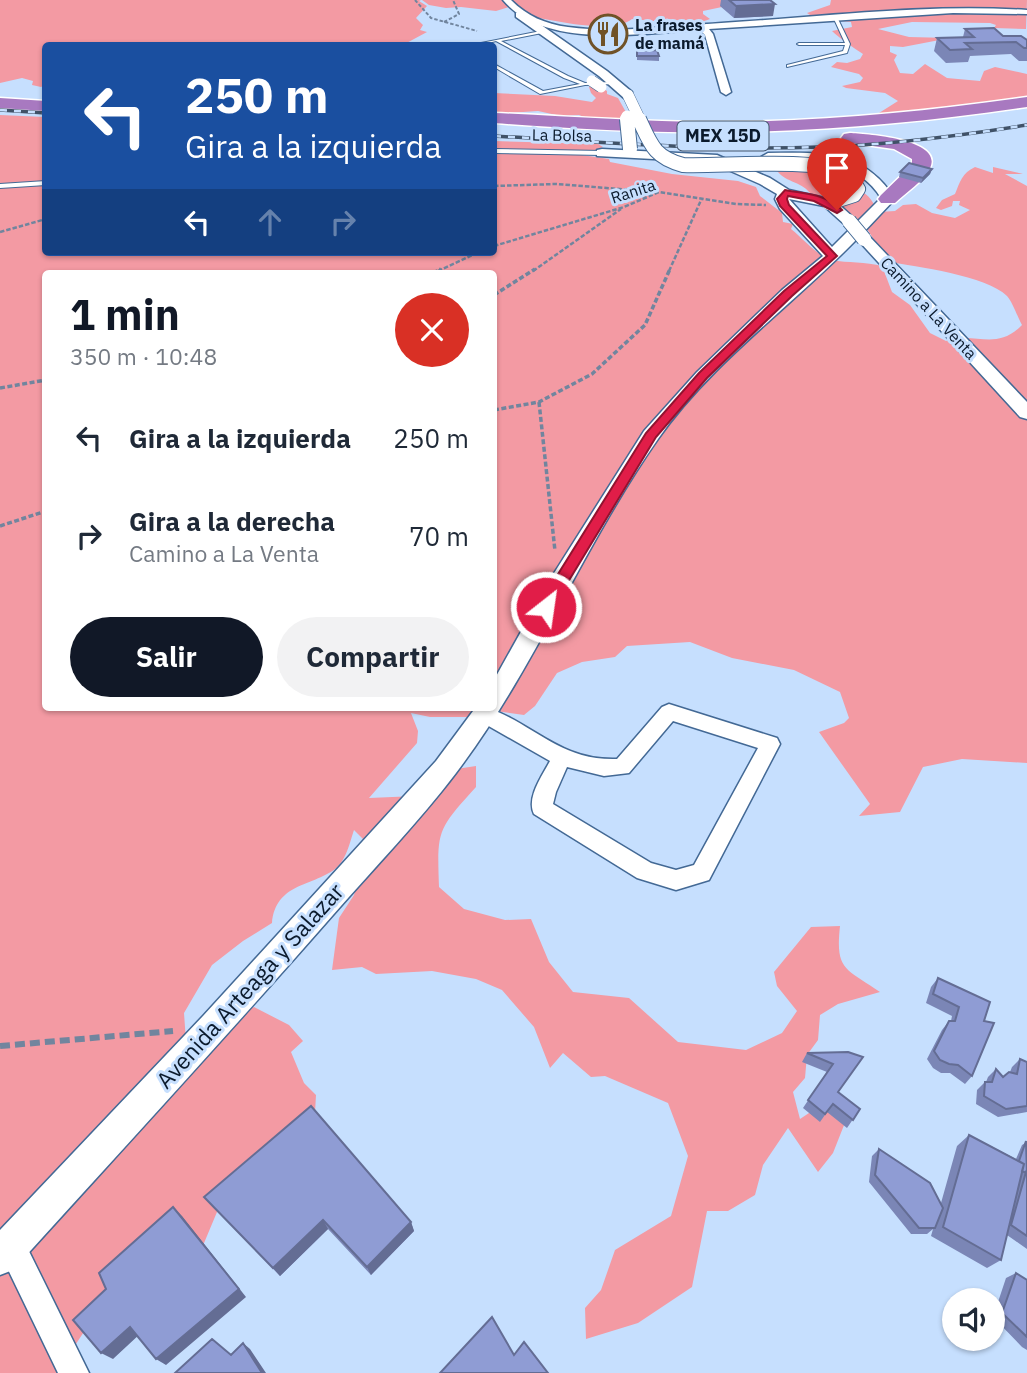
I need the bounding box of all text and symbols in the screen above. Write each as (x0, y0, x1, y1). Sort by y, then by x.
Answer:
restaurant icon: La frases de mamá (587, 13, 629, 55)
place label: La frases de mamá (635, 15, 704, 53)
text: 250 m (185, 63, 329, 126)
icon: left (70, 70, 161, 161)
road number: MEX 15D (678, 121, 768, 150)
street label: La Bolsa (532, 124, 593, 146)
text: Gira a la izquierda (185, 125, 442, 167)
pin (807, 138, 867, 210)
icon: arrive (818, 149, 856, 187)
street label: Ranita (608, 174, 658, 208)
icon: left (178, 203, 216, 241)
icon: ahead (251, 203, 289, 241)
icon: right (324, 203, 362, 241)
street label: Camino a La Venta (877, 253, 982, 363)
text: 1 min (70, 287, 180, 342)
button: close (395, 293, 469, 367)
text: 350 m · 10:48 (70, 341, 217, 371)
icon: left (70, 419, 108, 457)
text: Gira a la izquierda (129, 421, 351, 455)
text: 250 m (393, 421, 469, 455)
text: Gira a la derecha (129, 504, 335, 538)
icon: right (70, 517, 108, 555)
text: 70 m (409, 519, 469, 553)
text: Camino a La Venta (129, 538, 319, 568)
position arrow (509, 570, 583, 644)
button: Salir (70, 617, 263, 697)
button: Compartir (277, 617, 469, 697)
street label: Avenida Arteaga y Salazar (149, 876, 350, 1094)
map controls (942, 1288, 1005, 1351)
button: sound (942, 1288, 1005, 1351)

